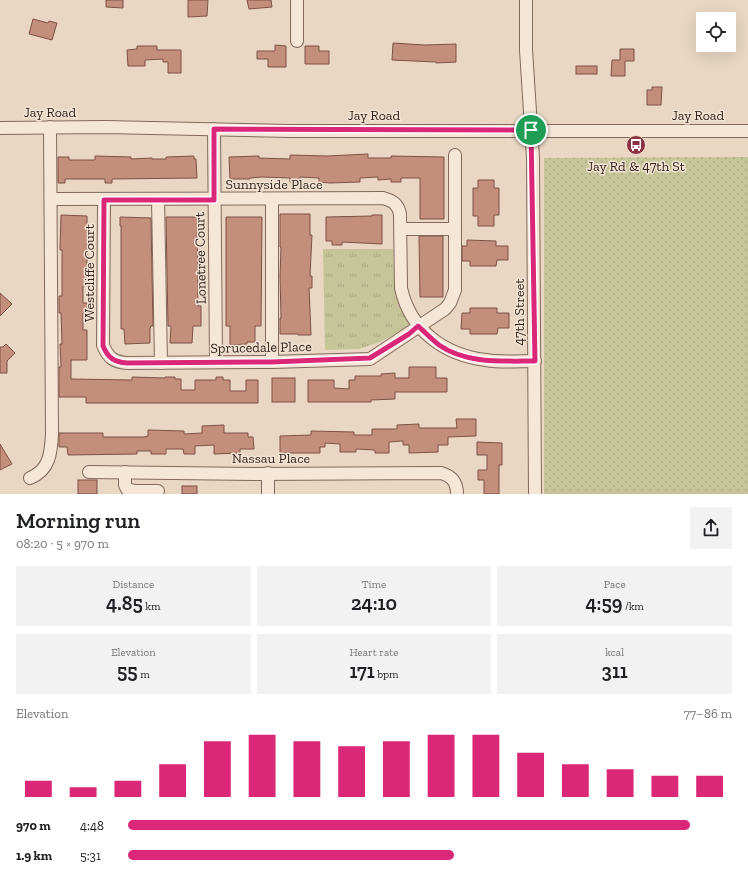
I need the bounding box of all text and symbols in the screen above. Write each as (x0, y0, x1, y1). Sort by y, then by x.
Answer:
map controls (696, 12, 736, 52)
button: locate (696, 12, 736, 52)
street label: Jay Road (24, 104, 77, 121)
street label: Jay Road (348, 107, 401, 124)
street label: Jay Road (672, 107, 725, 124)
pin (514, 113, 548, 147)
icon: arrive (520, 119, 542, 141)
bus stop icon: Jay Rd & 47th St (625, 134, 647, 156)
place label: Jay Rd & 47th St (587, 158, 686, 175)
street label: Sunnyside Place (225, 176, 323, 193)
street label: Lonetree Court (191, 211, 210, 304)
street label: Westcliffe Court (81, 223, 98, 322)
street label: 47th Street (511, 278, 528, 345)
street label: Sprucedale Place (210, 338, 312, 357)
street label: Nassau Place (232, 450, 311, 467)
text: Morning run (16, 507, 140, 534)
button: share (690, 507, 732, 549)
text: 08:20 · 5 × 970 m (16, 536, 109, 551)
text: Distance (113, 578, 154, 591)
text: Time (362, 578, 386, 591)
text: Pace (604, 578, 626, 591)
text: 4.85 (106, 591, 143, 615)
text: 24:10 (351, 591, 397, 615)
text: 4:59 (585, 591, 622, 615)
text: km (143, 600, 161, 613)
text: /km (622, 600, 644, 613)
text: Elevation (111, 646, 156, 659)
text: Heart rate (350, 646, 398, 659)
text: kcal (605, 646, 624, 659)
text: 55 (117, 659, 138, 683)
text: 171 (349, 659, 375, 683)
text: 311 (602, 659, 628, 683)
text: m (138, 668, 150, 681)
text: bpm (375, 668, 399, 681)
text: Elevation (16, 706, 68, 721)
text: 77–86 m (684, 706, 732, 721)
text: 970 m (16, 818, 51, 833)
text: 4:48 (80, 818, 104, 833)
text: 1.9 km (16, 848, 52, 863)
text: 5:31 (80, 848, 101, 863)

